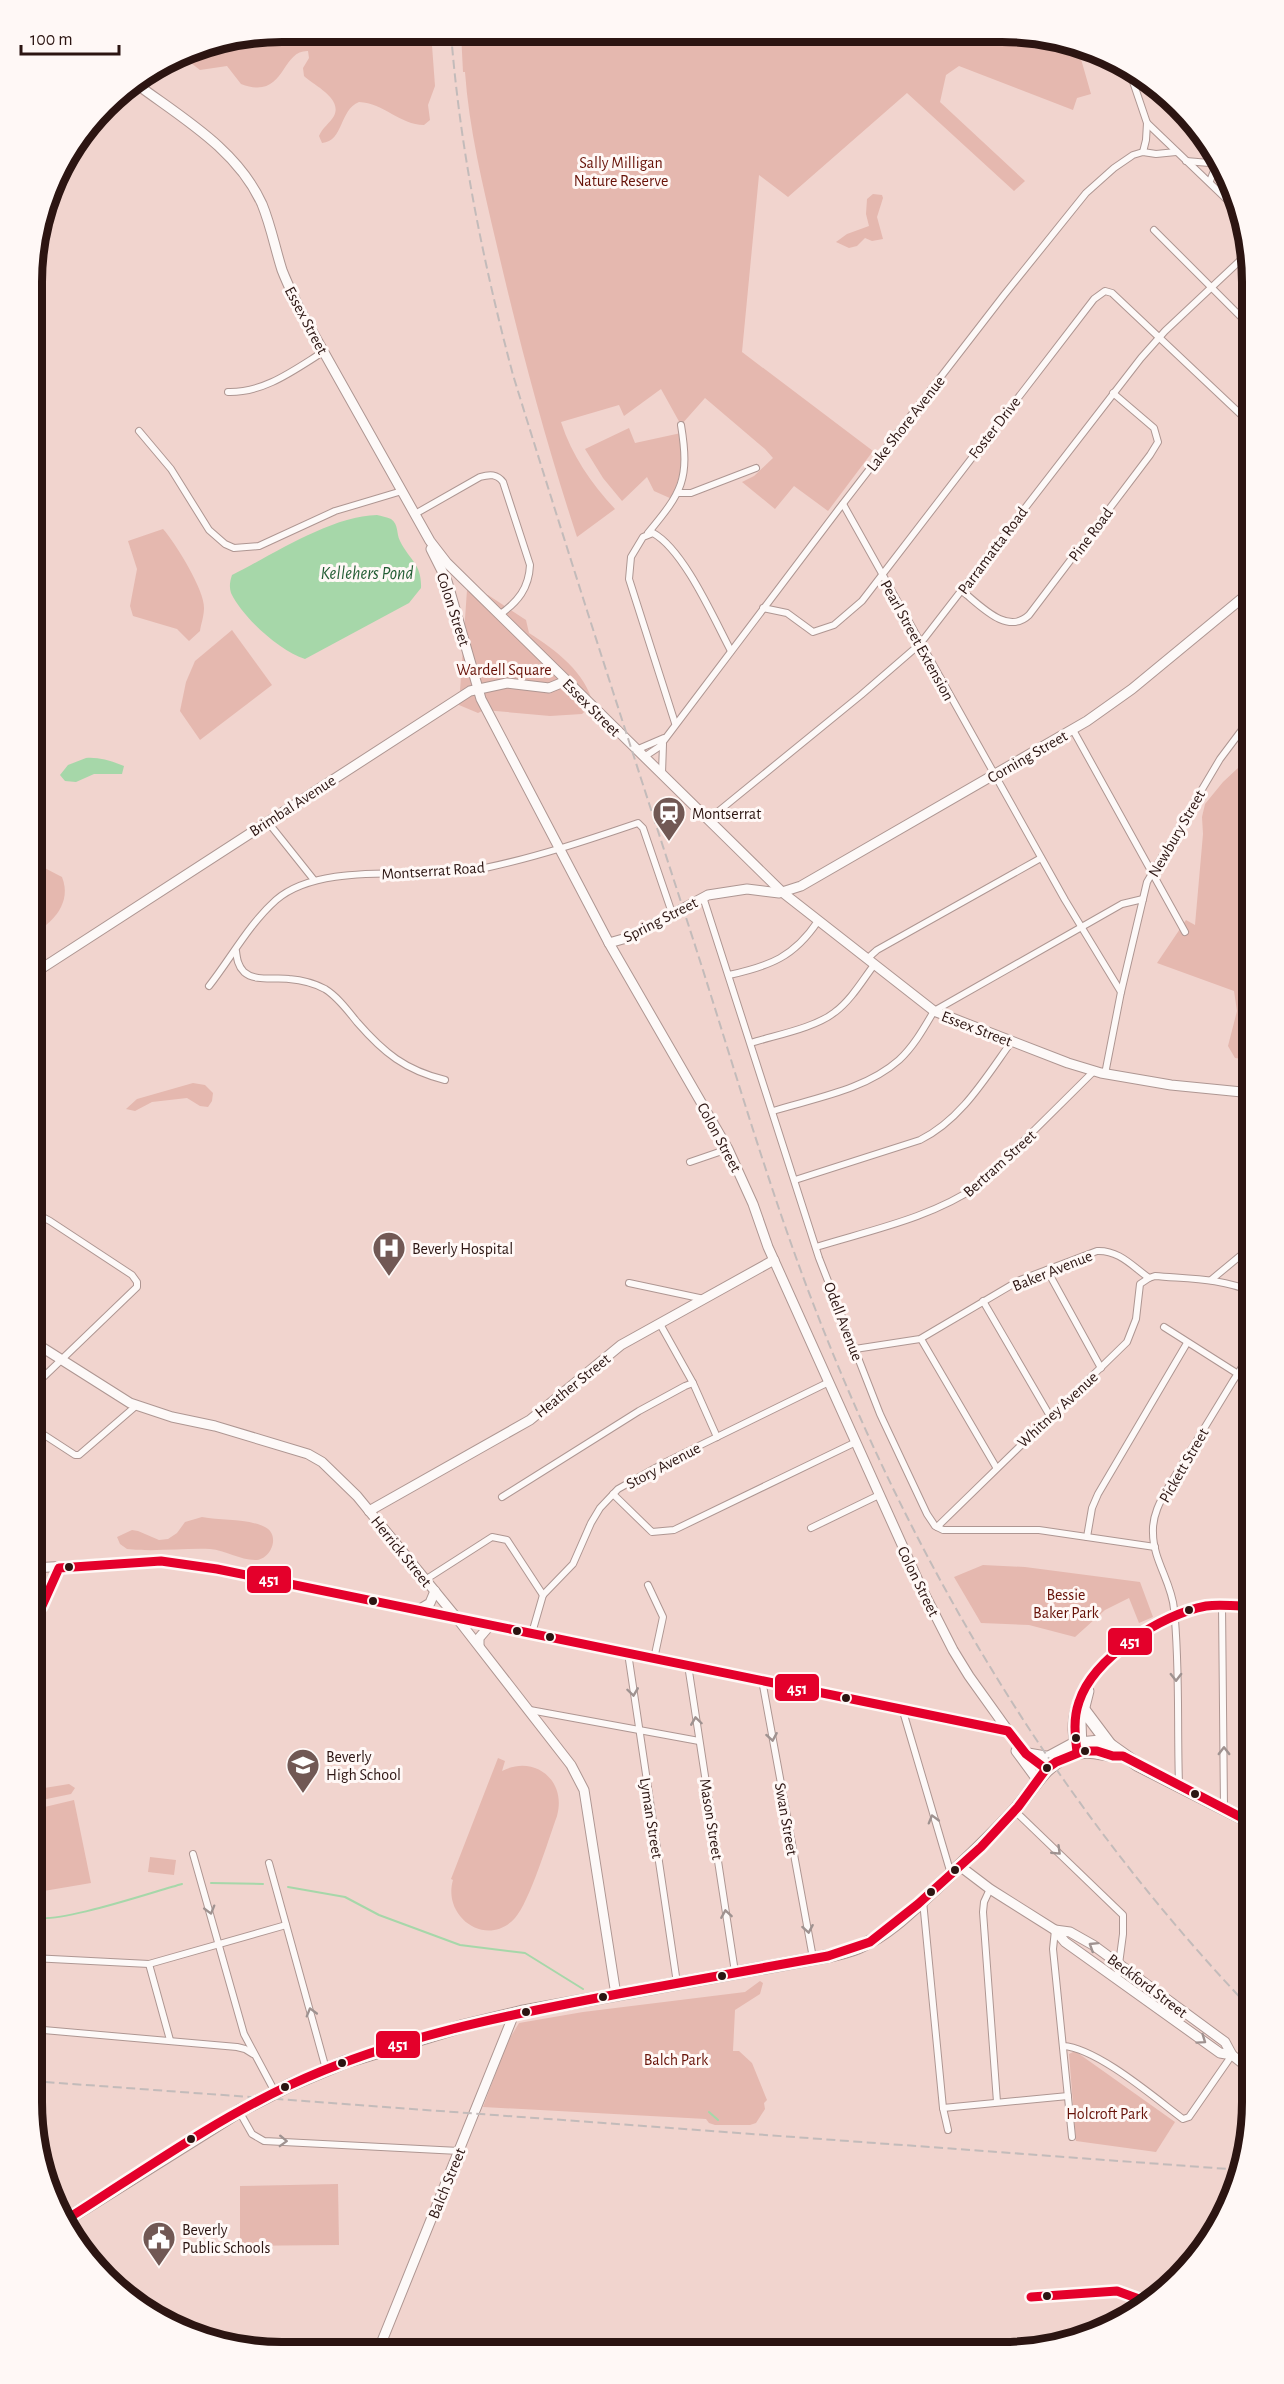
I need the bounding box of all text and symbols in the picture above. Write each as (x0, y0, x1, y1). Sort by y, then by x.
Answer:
scale bar (21, 18, 118, 56)
text: 100 m (30, 31, 73, 49)
park label: Sally Milligan Nature Reserve (574, 155, 668, 189)
street label: Essex Street (282, 284, 331, 357)
street label: Lake Shore Avenue (864, 373, 948, 474)
street label: Foster Drive (966, 394, 1024, 462)
street label: Parramatta Road (955, 504, 1031, 597)
street label: Pine Road (1066, 505, 1116, 564)
water label: Kellehers Pond (321, 565, 414, 583)
street label: Colon Street (434, 571, 472, 648)
street label: Pearl Street Extension (877, 577, 957, 704)
park label: Wardell Square (456, 662, 552, 678)
street label: Essex Street (559, 676, 623, 740)
street label: Corning Street (985, 728, 1070, 786)
street label: Brimbal Avenue (247, 772, 338, 840)
street label: Newbury Street (1146, 787, 1209, 880)
station icon: Montserrat (651, 795, 687, 842)
place label: Montserrat (692, 806, 761, 822)
street label: Montserrat Road (381, 859, 485, 883)
street label: Spring Street (621, 894, 700, 945)
street label: Essex Street (939, 1008, 1014, 1050)
street label: Colon Street (694, 1100, 744, 1175)
street label: Bertram Street (960, 1127, 1039, 1200)
hospital icon: Beverly Hospital (371, 1230, 407, 1277)
place label: Beverly Hospital (412, 1241, 513, 1258)
street label: Baker Avenue (1010, 1248, 1095, 1294)
street label: Odell Avenue (821, 1280, 865, 1363)
street label: Heather Street (532, 1351, 613, 1421)
street label: Whitney Avenue (1014, 1369, 1102, 1451)
street label: Pickett Street (1156, 1425, 1212, 1506)
street label: Story Avenue (624, 1440, 704, 1493)
street label: Herrick Street (368, 1513, 434, 1590)
street label: Colon Street (894, 1544, 942, 1619)
unlabelled marker (63, 1561, 75, 1573)
line badge: 451 (246, 1565, 292, 1594)
text: 451 (259, 1572, 279, 1588)
park label: Bessie Baker Park (1033, 1587, 1100, 1621)
unlabelled marker (367, 1595, 379, 1607)
unlabelled marker (1183, 1604, 1195, 1616)
unlabelled marker (511, 1625, 523, 1637)
line badge: 451 (1107, 1627, 1153, 1656)
unlabelled marker (544, 1631, 556, 1643)
text: 451 (1120, 1634, 1140, 1650)
one-way arrow (1170, 1672, 1182, 1681)
line badge: 451 (774, 1673, 820, 1702)
text: 451 (787, 1681, 807, 1697)
one-way arrow (627, 1687, 639, 1696)
unlabelled marker (840, 1692, 852, 1704)
one-way arrow (691, 1717, 703, 1726)
one-way arrow (765, 1732, 778, 1742)
unlabelled marker (1070, 1732, 1082, 1744)
unlabelled marker (1079, 1745, 1091, 1757)
one-way arrow (1218, 1746, 1230, 1755)
school or university icon: Beverly High School (285, 1747, 321, 1794)
place label: Beverly High School (326, 1749, 401, 1783)
unlabelled marker (1041, 1762, 1053, 1774)
street label: Lyman Street (636, 1777, 665, 1860)
street label: Mason Street (697, 1777, 725, 1861)
street label: Swan Street (772, 1782, 800, 1857)
unlabelled marker (1189, 1788, 1201, 1800)
one-way arrow (928, 1814, 940, 1825)
one-way arrow (1050, 1844, 1060, 1855)
unlabelled marker (949, 1864, 961, 1876)
unlabelled marker (925, 1886, 937, 1898)
one-way arrow (202, 1905, 215, 1915)
one-way arrow (721, 1909, 733, 1919)
one-way arrow (801, 1923, 814, 1933)
one-way arrow (1089, 1941, 1099, 1953)
street label: Beckford Street (1105, 1951, 1190, 2021)
unlabelled marker (716, 1970, 728, 1982)
unlabelled marker (597, 1991, 609, 2003)
unlabelled marker (520, 2006, 532, 2018)
one-way arrow (306, 2007, 318, 2018)
line badge: 451 (375, 2030, 421, 2059)
one-way arrow (1196, 2033, 1207, 2044)
text: 451 (388, 2037, 408, 2053)
park label: Balch Park (644, 2052, 709, 2068)
unlabelled marker (336, 2057, 348, 2069)
unlabelled marker (279, 2081, 291, 2093)
park label: Holcroft Park (1066, 2106, 1148, 2122)
unlabelled marker (185, 2133, 197, 2145)
one-way arrow (278, 2135, 287, 2147)
street label: Balch Street (426, 2146, 468, 2221)
public building icon: Beverly Public Schools (141, 2220, 177, 2267)
place label: Beverly Public Schools (182, 2222, 270, 2256)
unlabelled marker (1041, 2290, 1053, 2302)

